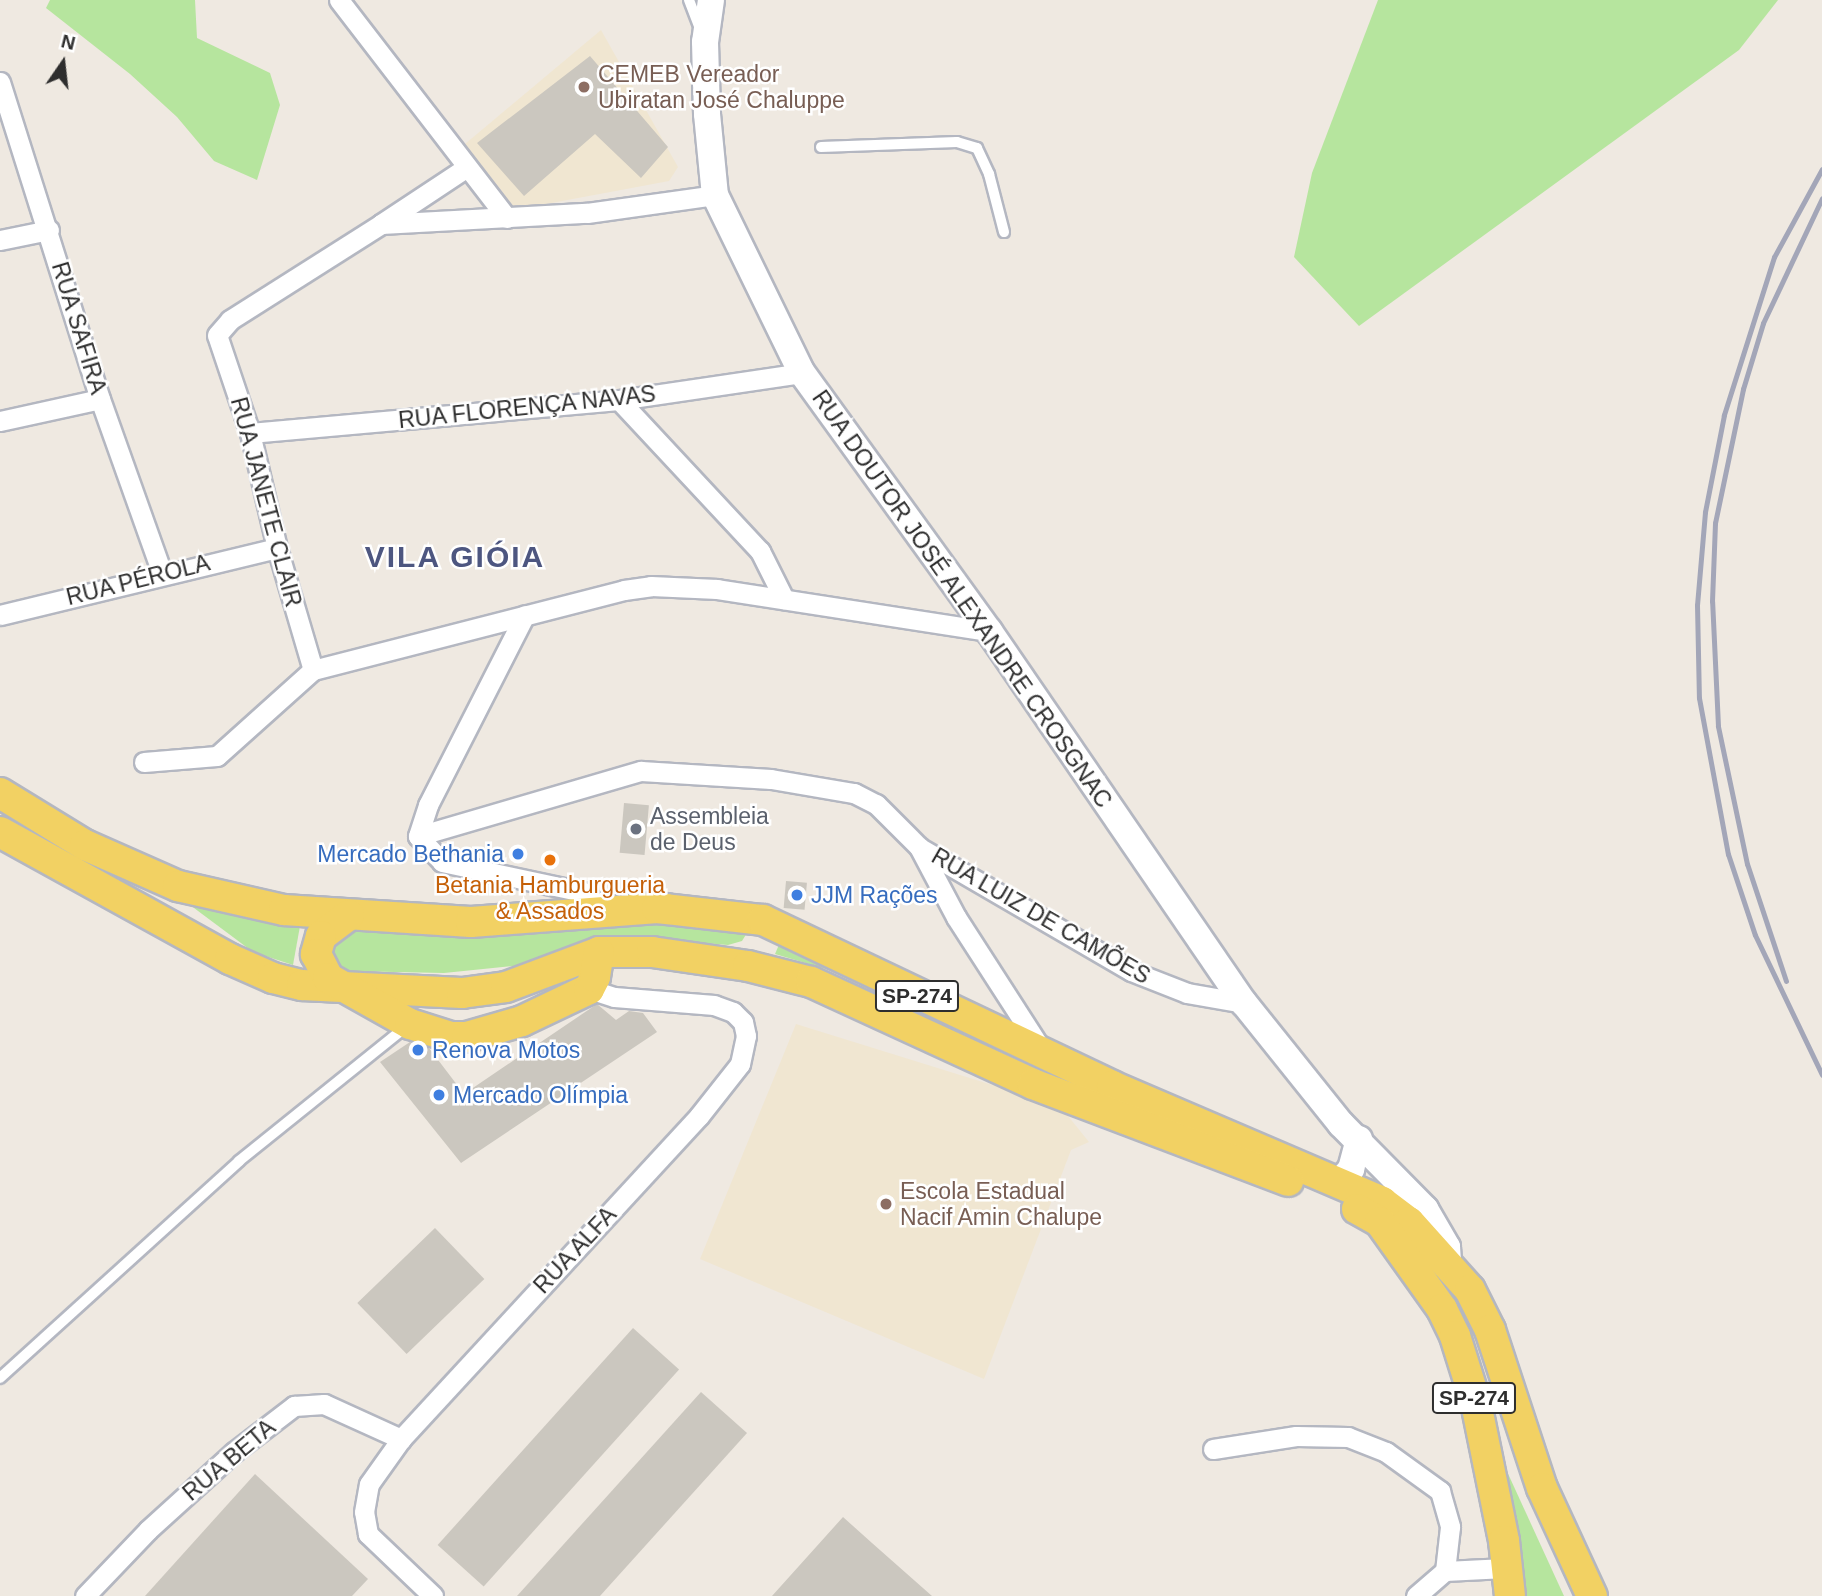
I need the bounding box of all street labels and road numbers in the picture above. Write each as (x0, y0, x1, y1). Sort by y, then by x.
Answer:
street label: RUA SAFIRA (46, 258, 112, 398)
street label: RUA FLORENÇA NAVAS (396, 380, 658, 434)
street label: RUA DOUTOR JOSÉ ALEXANDRE CROSGNAC (806, 384, 1118, 814)
street label: RUA JANETE CLAIR (225, 393, 307, 611)
street label: RUA PÉROLA (63, 549, 213, 611)
street label: RUA LUIZ DE CAMÕES (926, 842, 1156, 990)
road number: SP-274 (873, 978, 961, 1014)
street label: RUA ALFA (527, 1200, 623, 1300)
road number: SP-274 (1430, 1380, 1518, 1416)
street label: RUA BETA (177, 1413, 281, 1507)

